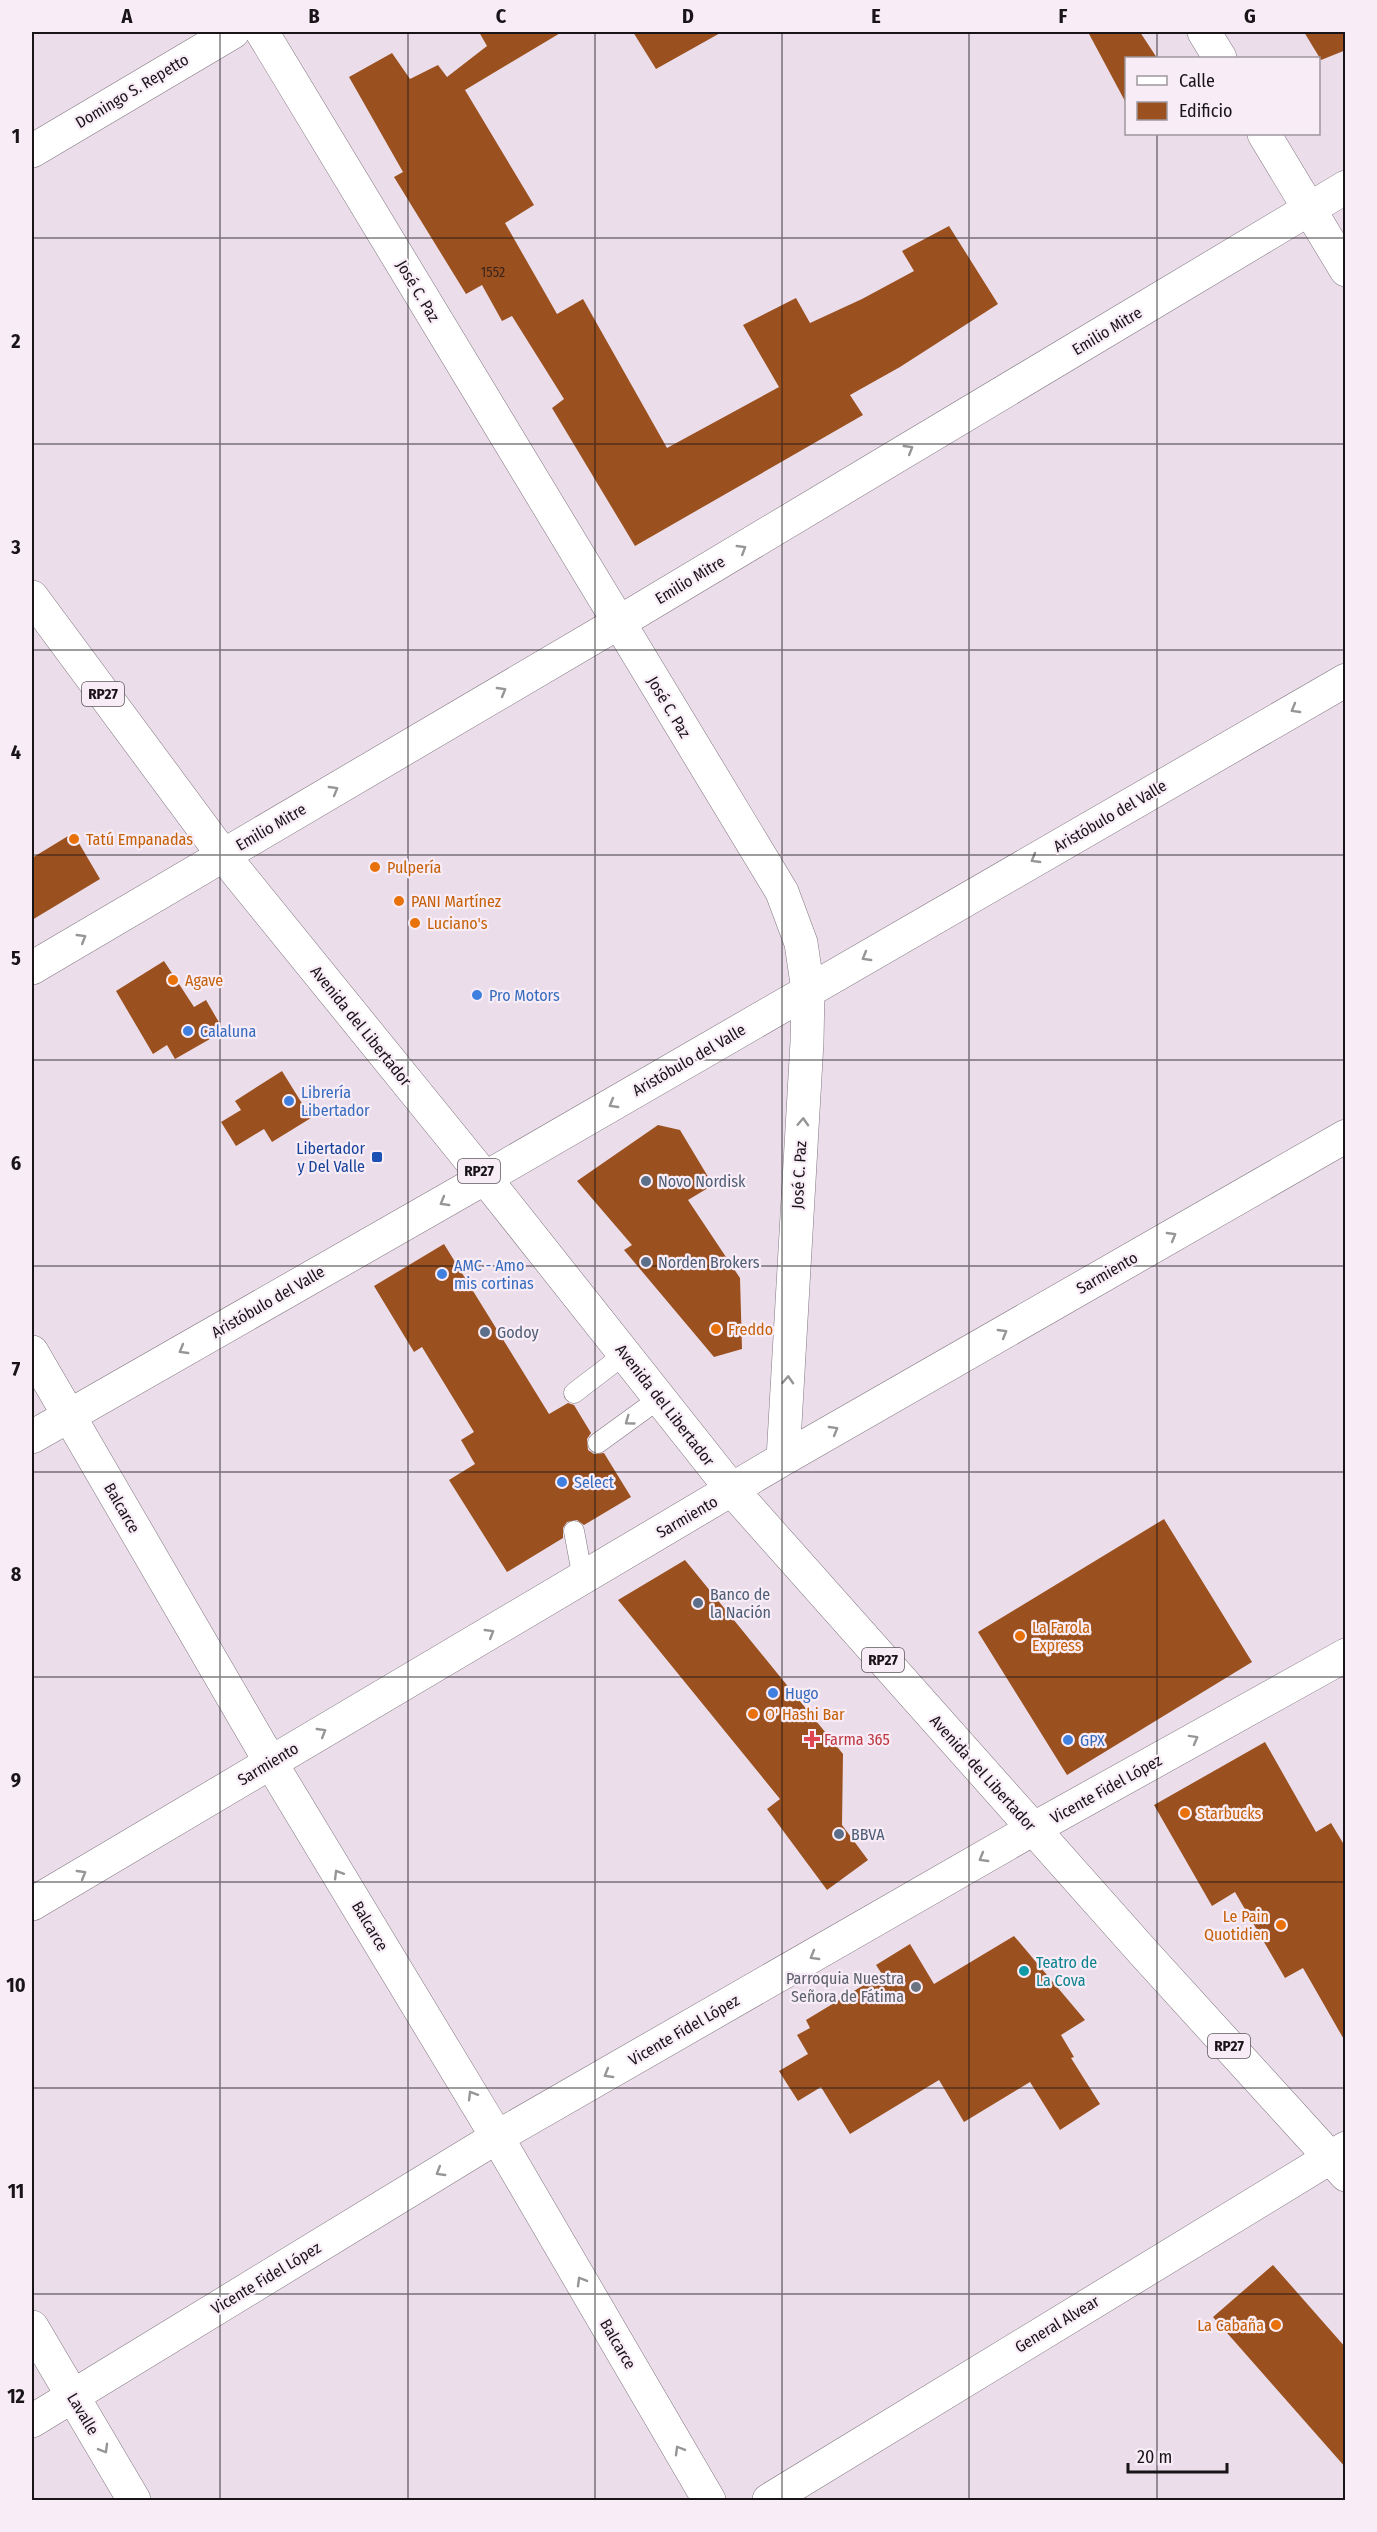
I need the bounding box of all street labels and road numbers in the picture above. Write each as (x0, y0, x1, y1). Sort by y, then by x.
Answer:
street label: Domingo S. Repetto (72, 50, 192, 132)
street label: José C. Paz (392, 257, 444, 325)
street label: Emilio Mitre (1069, 303, 1145, 359)
street label: Emilio Mitre (652, 552, 728, 608)
street label: José C. Paz (643, 673, 695, 741)
road number: RP27 (82, 682, 124, 706)
street label: Aristóbulo del Valle (1050, 776, 1170, 856)
street label: Emilio Mitre (233, 799, 310, 855)
street label: Avenida del Libertador (307, 962, 416, 1090)
street label: Aristóbulo del Valle (629, 1020, 749, 1100)
street label: José C. Paz (788, 1140, 810, 1210)
road number: RP27 (458, 1159, 500, 1183)
street label: Sarmiento (1073, 1248, 1141, 1298)
street label: Aristóbulo del Valle (208, 1262, 328, 1342)
street label: Avenida del Libertador (612, 1340, 719, 1470)
street label: Balcarce (100, 1480, 144, 1537)
street label: Sarmiento (653, 1492, 721, 1542)
road number: RP27 (862, 1648, 904, 1672)
street label: Avenida del Libertador (926, 1711, 1040, 1835)
street label: Sarmiento (234, 1738, 302, 1790)
street label: Vicente Fidel López (1047, 1751, 1165, 1827)
street label: Balcarce (348, 1898, 392, 1954)
street label: Vicente Fidel López (625, 1991, 743, 2069)
road number: RP27 (1208, 2034, 1250, 2058)
street label: Vicente Fidel López (208, 2238, 324, 2318)
street label: General Alvear (1011, 2291, 1103, 2357)
street label: Balcarce (596, 2316, 640, 2373)
street label: Lavalle (63, 2390, 103, 2438)

